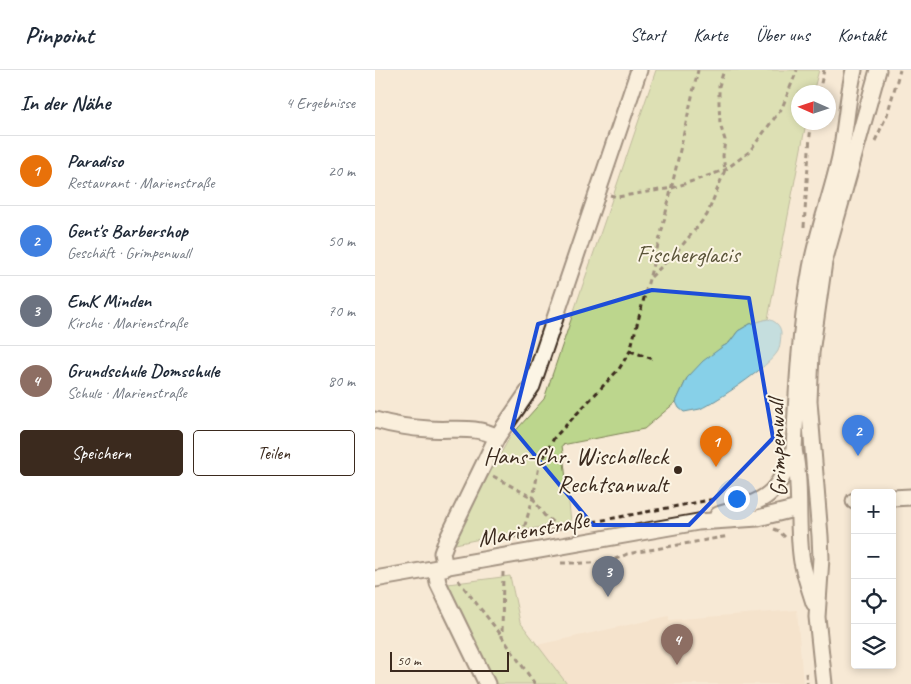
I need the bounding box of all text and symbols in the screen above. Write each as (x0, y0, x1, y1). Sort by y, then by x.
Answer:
text: Pinpoint (25, 20, 94, 50)
text: Start (630, 24, 665, 46)
text: Karte (693, 24, 728, 46)
text: Über uns (756, 24, 810, 46)
text: Kontakt (838, 24, 886, 46)
north arrow (791, 85, 836, 130)
text: In der Nähe (20, 90, 110, 116)
text: 4 Ergebnisse (286, 93, 355, 113)
text: Paradiso (67, 149, 123, 173)
text: 1 (32, 161, 40, 181)
text: 20 m (328, 161, 355, 181)
text: Restaurant · Marienstraße (67, 173, 214, 193)
text: Gent's Barbershop (67, 219, 188, 243)
text: 2 (32, 231, 40, 251)
text: 50 m (328, 231, 355, 251)
park label: Fischerglacis (636, 239, 741, 269)
text: Geschäft · Grimpenwall (67, 243, 190, 263)
text: EmK Minden (67, 289, 151, 313)
text: 3 (32, 301, 40, 321)
text: 70 m (328, 301, 355, 321)
text: Kirche · Marienstraße (67, 313, 187, 333)
text: Grundschule Domschule (67, 359, 219, 383)
text: 4 (32, 371, 40, 391)
text: 80 m (328, 371, 355, 391)
text: Schule · Marienstraße (67, 383, 187, 403)
street label: Grimpenwall (760, 395, 794, 497)
pin: 2 (842, 415, 874, 456)
pin: 1 (700, 426, 732, 467)
button: Speichern (20, 430, 183, 476)
button: Teilen (193, 430, 355, 476)
place label: Hans-Chr. Wischolleck Rechtsanwalt (483, 441, 670, 499)
marker: Hans-Chr. Wischolleck Rechtsanwalt (672, 464, 684, 476)
your location (724, 486, 750, 512)
map controls (851, 489, 896, 669)
button: + (851, 489, 896, 534)
street label: Marienstraße (475, 504, 593, 554)
button: − (851, 534, 896, 579)
pin: 3 (592, 556, 624, 597)
button: locate (851, 579, 896, 624)
pin: 4 (661, 624, 693, 665)
button: layers (851, 624, 896, 669)
scale bar (390, 649, 509, 672)
text: 50 m (397, 652, 421, 669)

